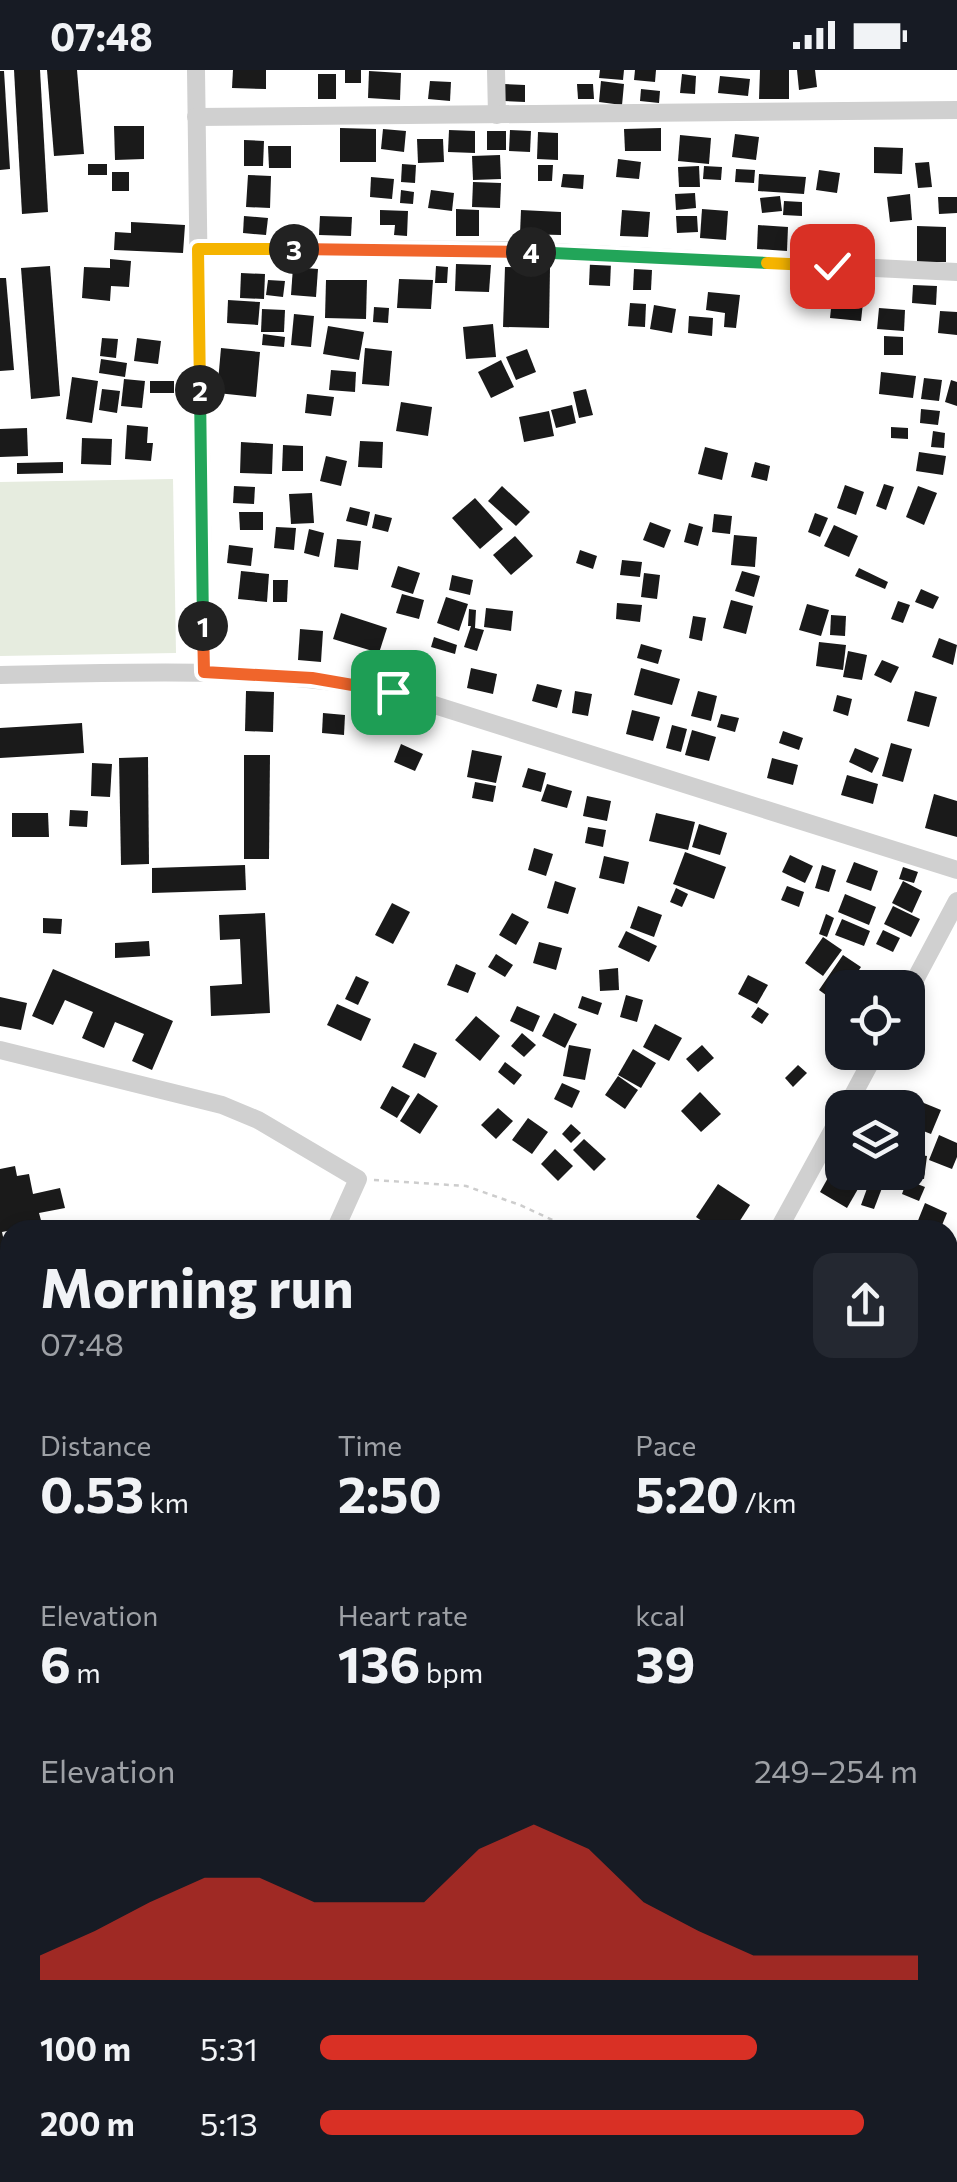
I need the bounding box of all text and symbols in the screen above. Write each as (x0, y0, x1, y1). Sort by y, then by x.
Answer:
text: 07:48 (50, 12, 153, 59)
pin: 3 (269, 224, 319, 274)
pin (790, 224, 875, 309)
pin: 4 (506, 227, 556, 277)
text: 3 (286, 232, 302, 266)
text: 4 (522, 235, 540, 269)
icon: check (805, 239, 860, 294)
pin: 2 (175, 365, 225, 415)
text: 2 (192, 373, 208, 407)
pin: 1 (178, 601, 228, 651)
text: 1 (197, 609, 209, 643)
pin (351, 650, 436, 735)
icon: arrive (366, 665, 421, 720)
map controls (825, 970, 925, 1190)
button: locate (825, 970, 925, 1070)
button: layers (825, 1090, 925, 1190)
text: Morning run (40, 1252, 354, 1319)
button: share (813, 1253, 918, 1358)
text: 07:48 (40, 1323, 124, 1363)
text: Distance (40, 1428, 151, 1462)
text: Time (338, 1428, 402, 1462)
text: Pace (635, 1428, 696, 1462)
text: 0.53 (40, 1462, 144, 1523)
text: 2:50 (338, 1462, 442, 1523)
text: 5:20 (635, 1462, 739, 1523)
text: km (144, 1485, 189, 1519)
text: /km (739, 1485, 797, 1519)
text: Elevation (40, 1598, 158, 1632)
text: Heart rate (338, 1598, 468, 1632)
text: kcal (635, 1598, 685, 1632)
text: 6 (40, 1632, 71, 1693)
text: 136 (338, 1632, 420, 1693)
text: 39 (635, 1632, 695, 1693)
text: m (71, 1655, 101, 1689)
text: bpm (420, 1655, 483, 1689)
text: Elevation (40, 1750, 175, 1790)
text: 249–254 m (754, 1750, 918, 1790)
text: 100 m (40, 2028, 131, 2068)
text: 5:31 (200, 2028, 258, 2068)
text: 200 m (40, 2103, 135, 2143)
text: 5:13 (200, 2103, 258, 2143)

